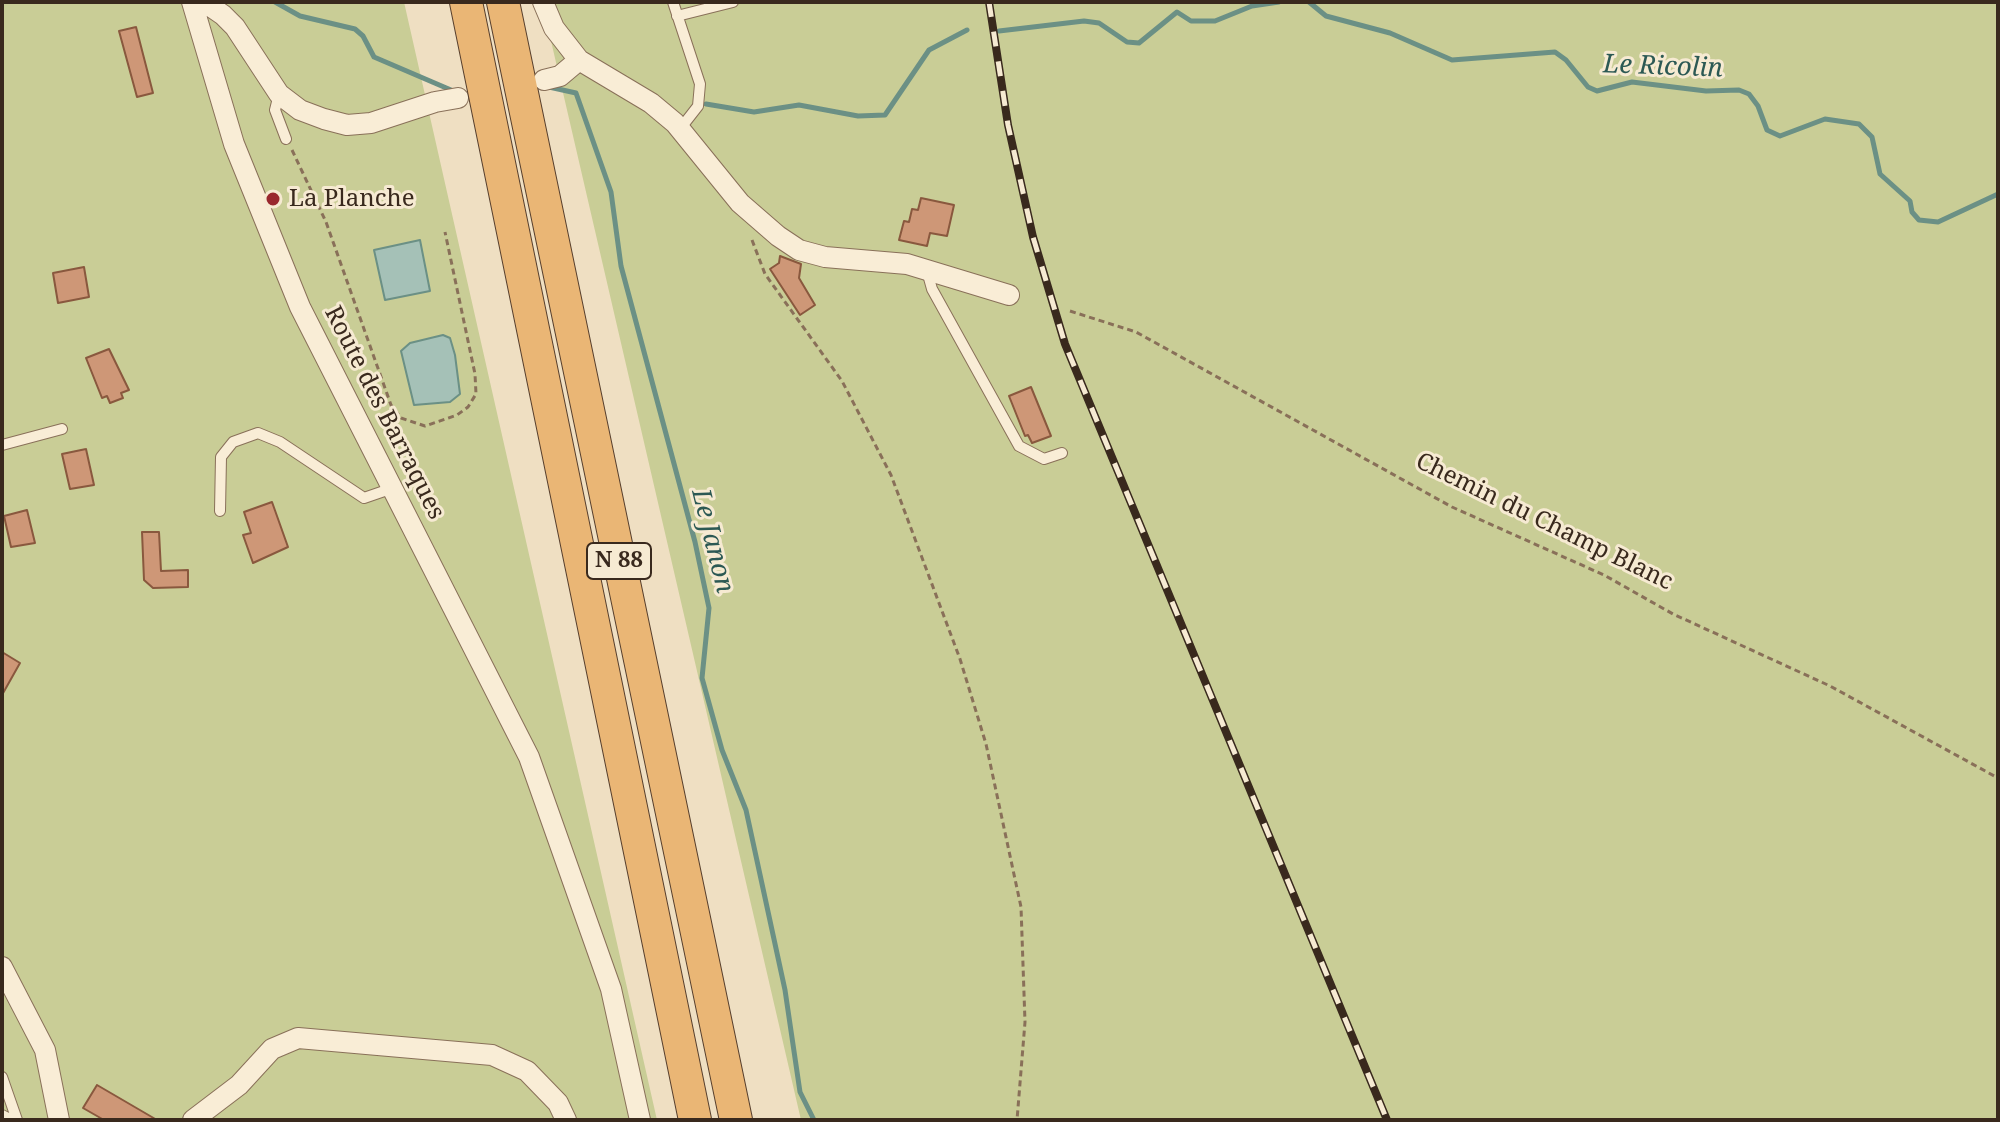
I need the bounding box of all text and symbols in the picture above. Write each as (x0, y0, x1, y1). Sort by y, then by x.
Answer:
water label: Le Ricolin (1603, 49, 1723, 85)
place label: La Planche (289, 185, 415, 213)
marker: La Planche (264, 190, 282, 208)
street label: Route des Barraques (318, 302, 450, 524)
street label: Chemin du Champ Blanc (1411, 447, 1677, 597)
water label: Le Janon (684, 486, 740, 596)
road number: N 88 (587, 543, 651, 579)

